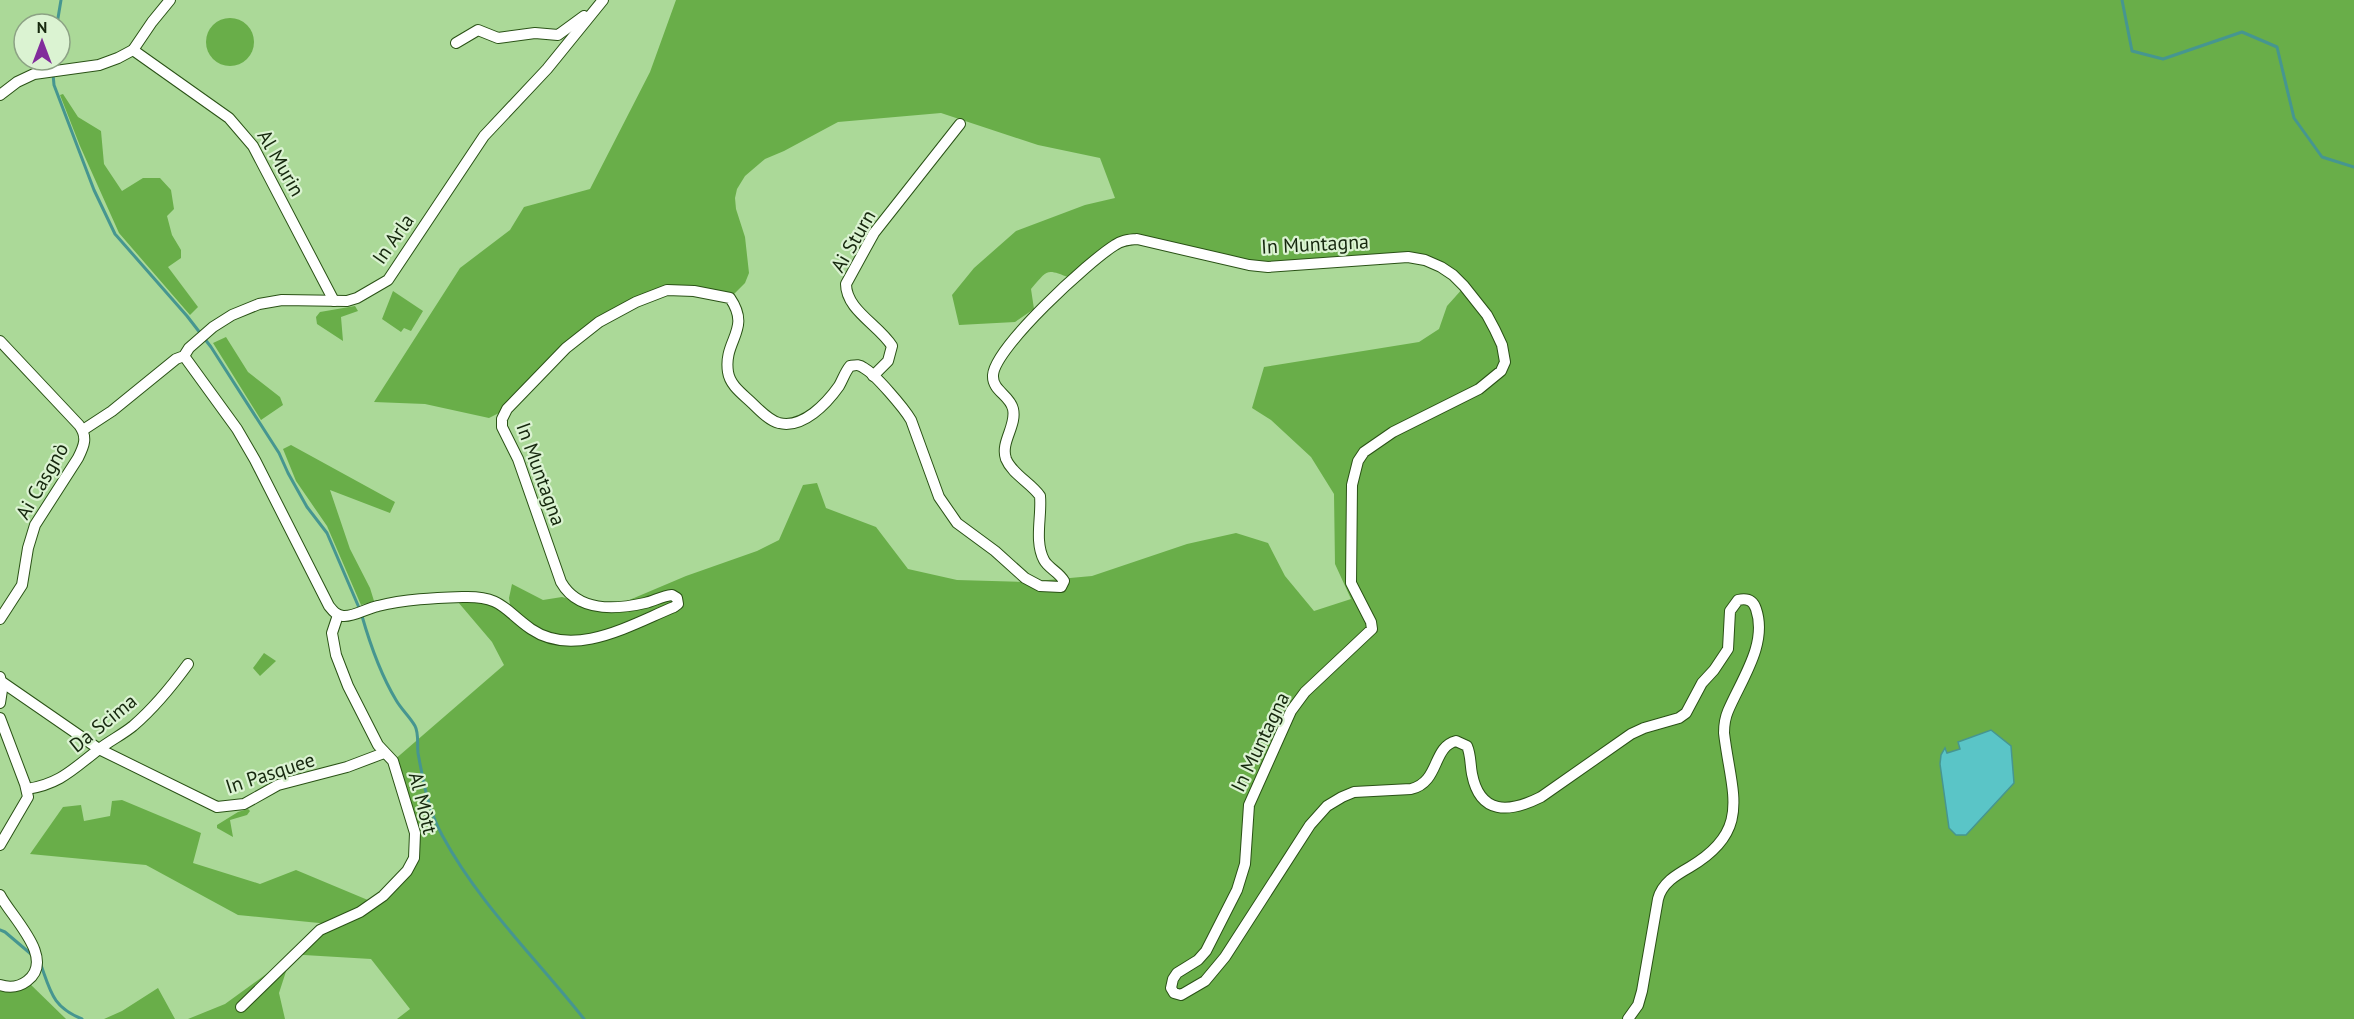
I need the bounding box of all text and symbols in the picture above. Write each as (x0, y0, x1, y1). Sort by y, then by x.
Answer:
north arrow (12, 12, 72, 72)
text: N (37, 17, 47, 37)
street label: Al Murin (252, 125, 310, 201)
street label: Ai Sturn (825, 205, 881, 277)
street label: In Arla (366, 209, 420, 269)
street label: In Muntagna (1260, 228, 1370, 260)
street label: In Muntagna (510, 419, 572, 529)
street label: Ai Casgnò (10, 438, 74, 524)
street label: Da Scima (64, 688, 142, 758)
street label: In Muntagna (1225, 688, 1295, 796)
street label: In Pasquee (222, 746, 318, 800)
street label: Al Mòtt (403, 769, 443, 837)

